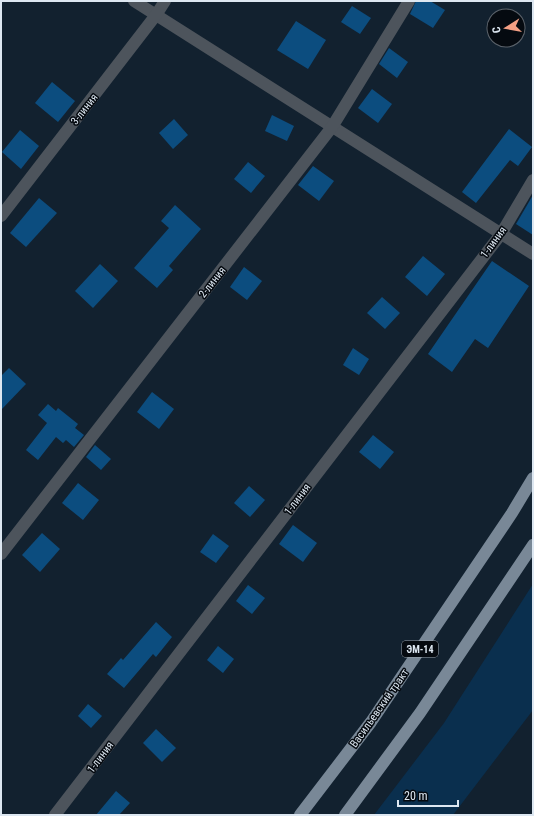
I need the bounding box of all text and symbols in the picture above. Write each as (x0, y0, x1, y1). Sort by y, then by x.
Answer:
north arrow (486, 8, 526, 48)
text: С (490, 25, 504, 34)
street label: 3-линия (68, 91, 101, 127)
street label: 1-линия (478, 224, 509, 261)
street label: 2-линия (196, 264, 229, 300)
street label: 1-линия (281, 481, 313, 518)
road number: ЭМ-14 (402, 641, 438, 657)
street label: Васильевский тракт (347, 666, 412, 750)
street label: 1-линия (84, 739, 116, 776)
scale bar (398, 782, 458, 808)
text: 20 m (404, 789, 428, 803)

